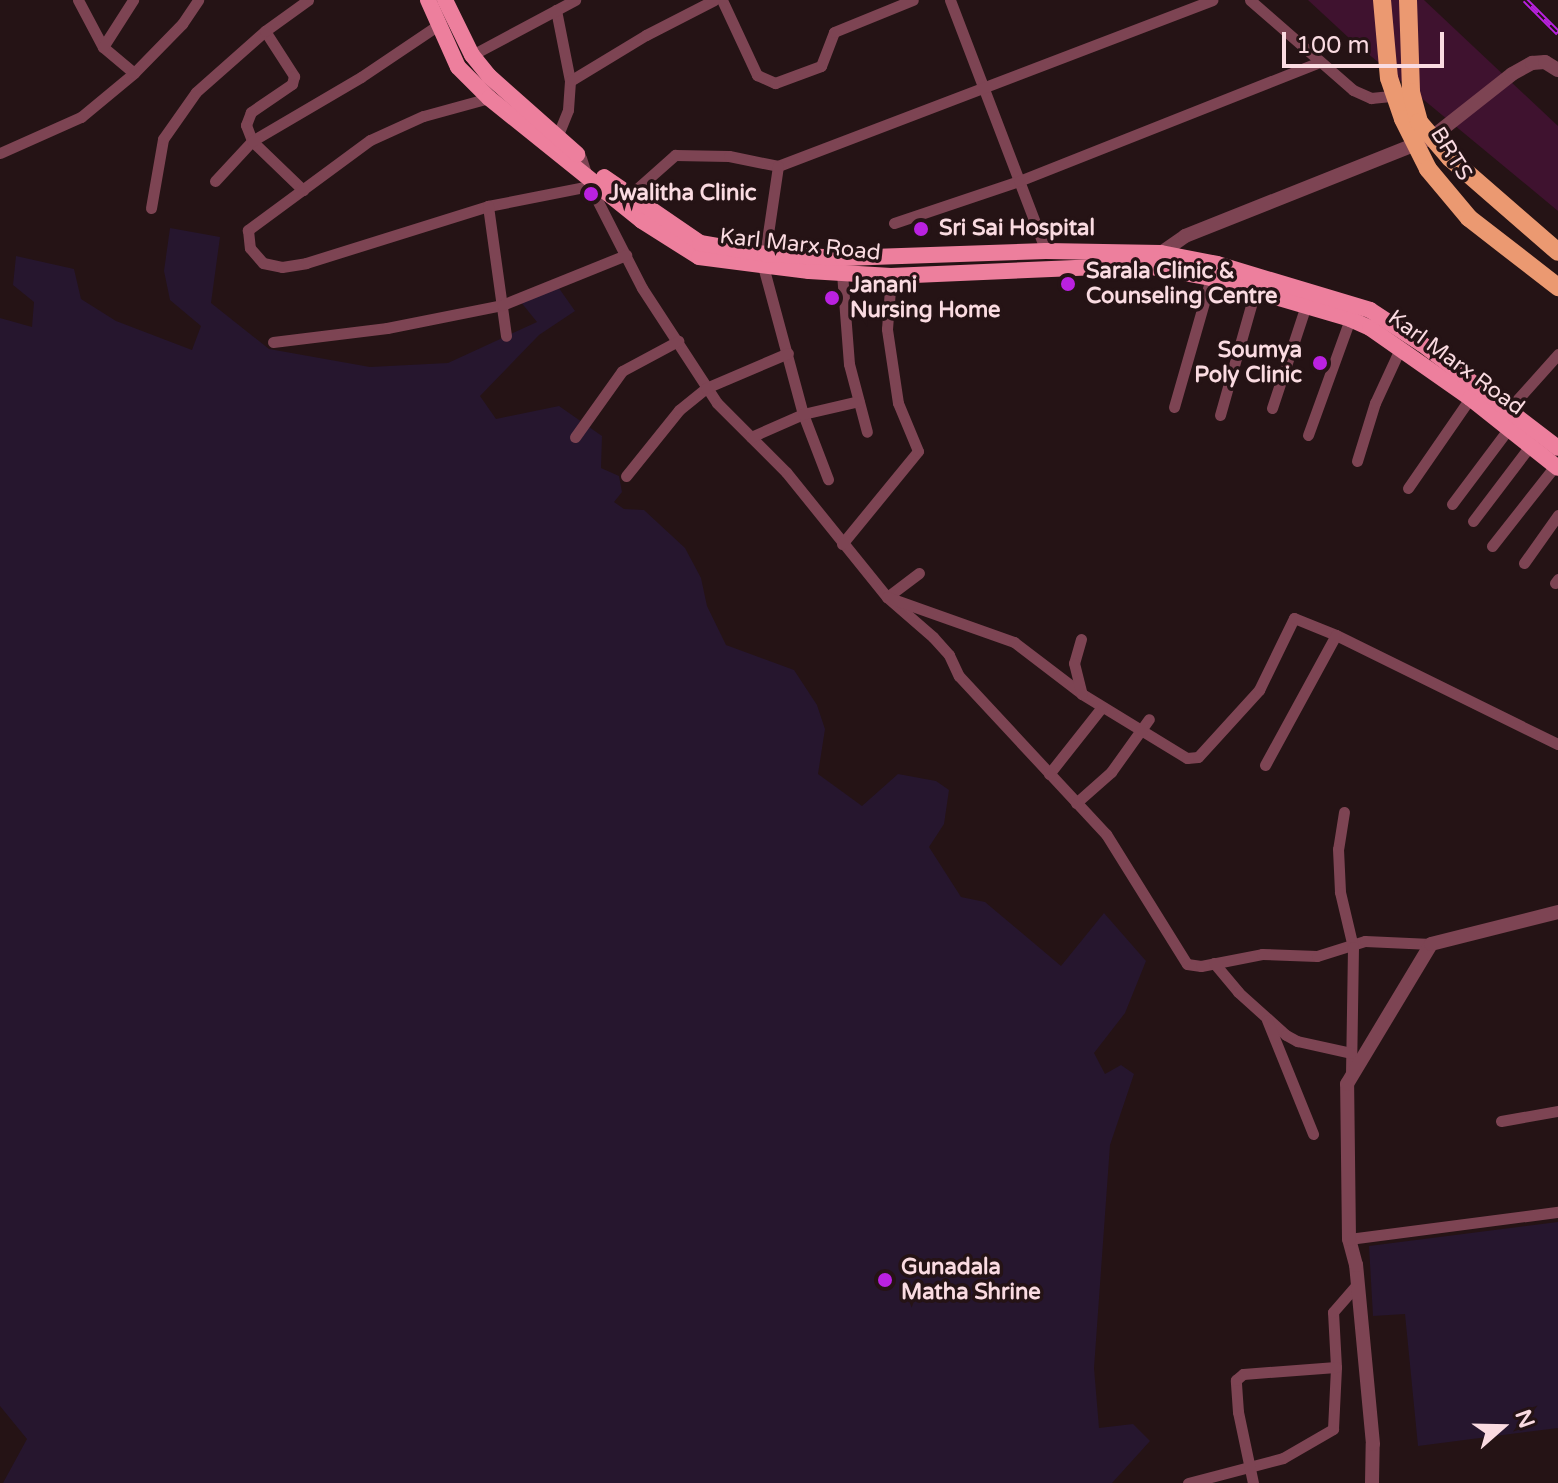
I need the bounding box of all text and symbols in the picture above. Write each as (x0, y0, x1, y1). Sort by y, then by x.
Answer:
scale bar (1286, 16, 1448, 66)
text: 100 m (1296, 31, 1370, 60)
street label: BRTS (1424, 122, 1478, 186)
place label: Jwalitha Clinic (609, 181, 757, 207)
marker: Jwalitha Clinic (580, 183, 602, 205)
place label: Sri Sai Hospital (939, 216, 1095, 242)
marker: Sri Sai Hospital (910, 218, 932, 240)
street label: Karl Marx Road (718, 223, 882, 267)
place label: Sarala Clinic & Counseling Centre (1086, 258, 1278, 310)
place label: Janani Nursing Home (850, 272, 1001, 324)
marker: Sarala Clinic & Counseling Centre (1057, 273, 1079, 295)
marker: Janani Nursing Home (821, 287, 843, 309)
street label: Karl Marx Road (1383, 305, 1529, 421)
place label: Soumya Poly Clinic (1194, 337, 1302, 388)
marker: Soumya Poly Clinic (1309, 352, 1331, 374)
place label: Gunadala Matha Shrine (901, 1254, 1041, 1306)
marker: Gunadala Matha Shrine (876, 1271, 894, 1289)
north arrow (1462, 1387, 1542, 1467)
text: N (1509, 1406, 1540, 1432)

